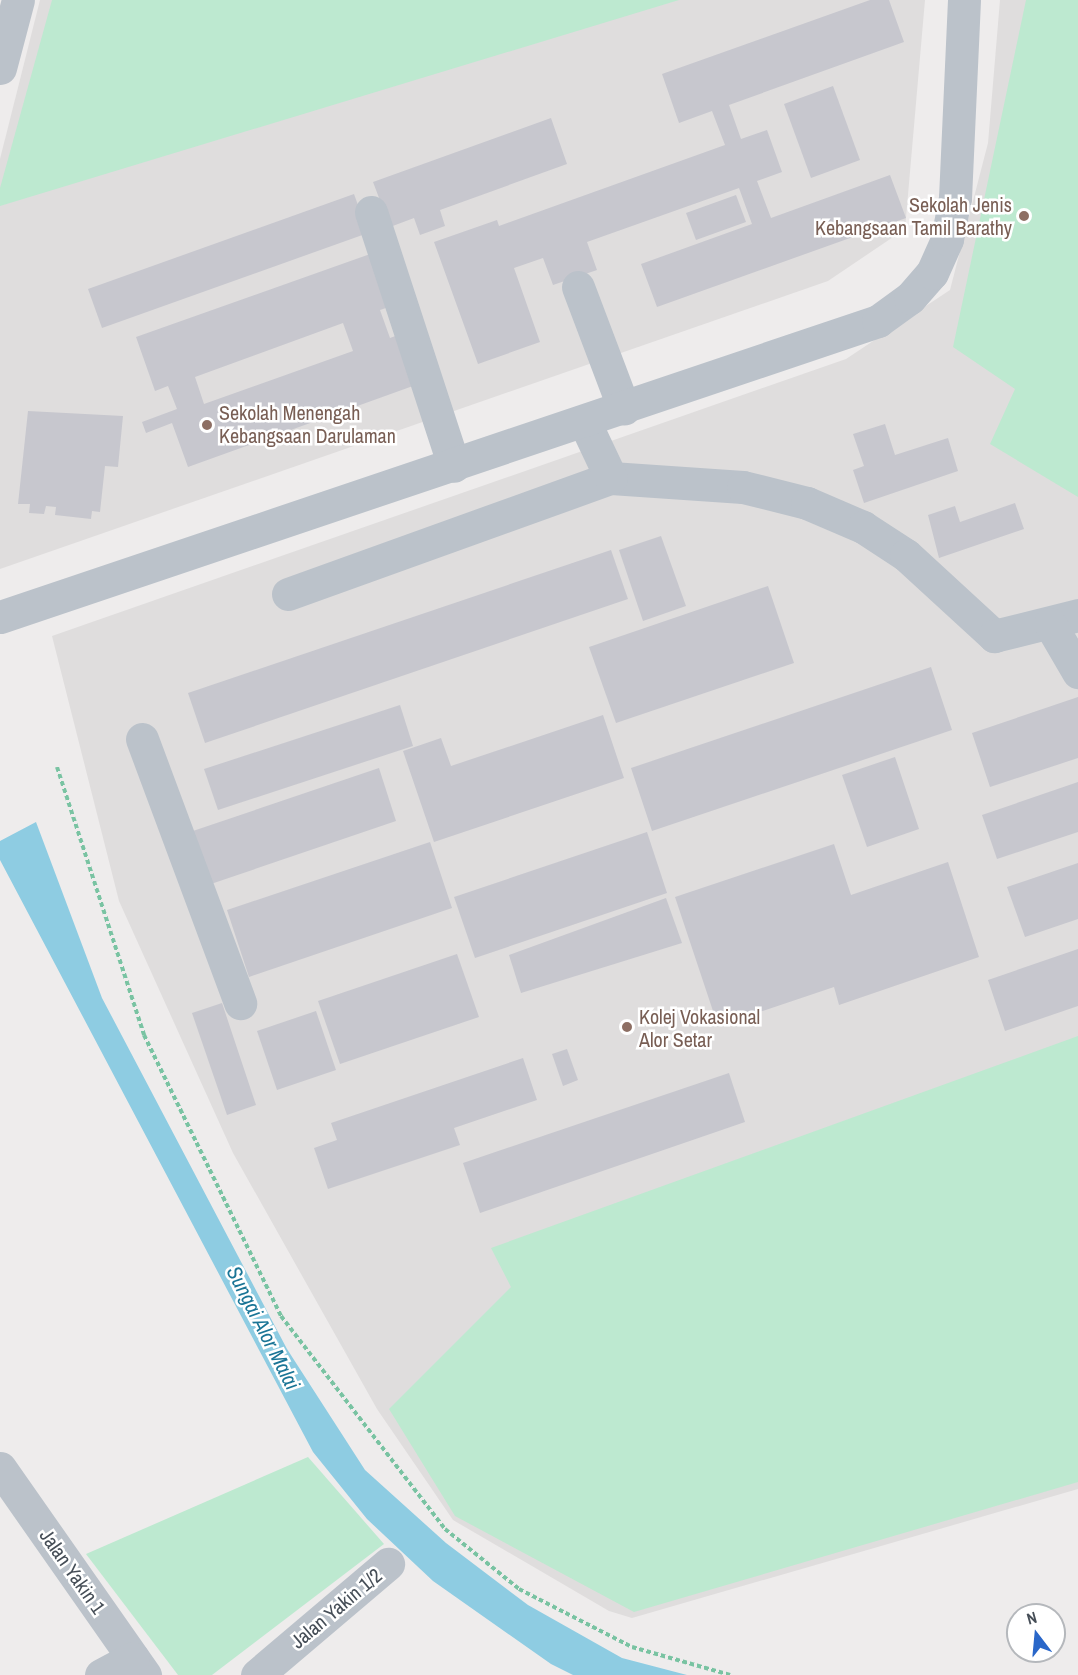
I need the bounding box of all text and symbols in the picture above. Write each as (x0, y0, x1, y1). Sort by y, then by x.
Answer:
place label: Sekolah Jenis Kebangsaan Tamil Barathy (815, 192, 1012, 239)
marker: Sekolah Jenis Kebangsaan Tamil Barathy (1017, 209, 1031, 223)
place label: Sekolah Menengah Kebangsaan Darulaman (219, 401, 396, 448)
marker: Sekolah Menengah Kebangsaan Darulaman (200, 418, 214, 432)
place label: Kolej Vokasional Alor Setar (639, 1004, 760, 1051)
marker: Kolej Vokasional Alor Setar (620, 1020, 634, 1034)
water label: Sungai Alor Malai (221, 1261, 305, 1395)
street label: Jalan Yakin 1 (35, 1524, 111, 1618)
street label: Jalan Yakin 1/2 (285, 1563, 387, 1653)
north arrow (1006, 1603, 1066, 1663)
text: N (1024, 1606, 1039, 1630)

